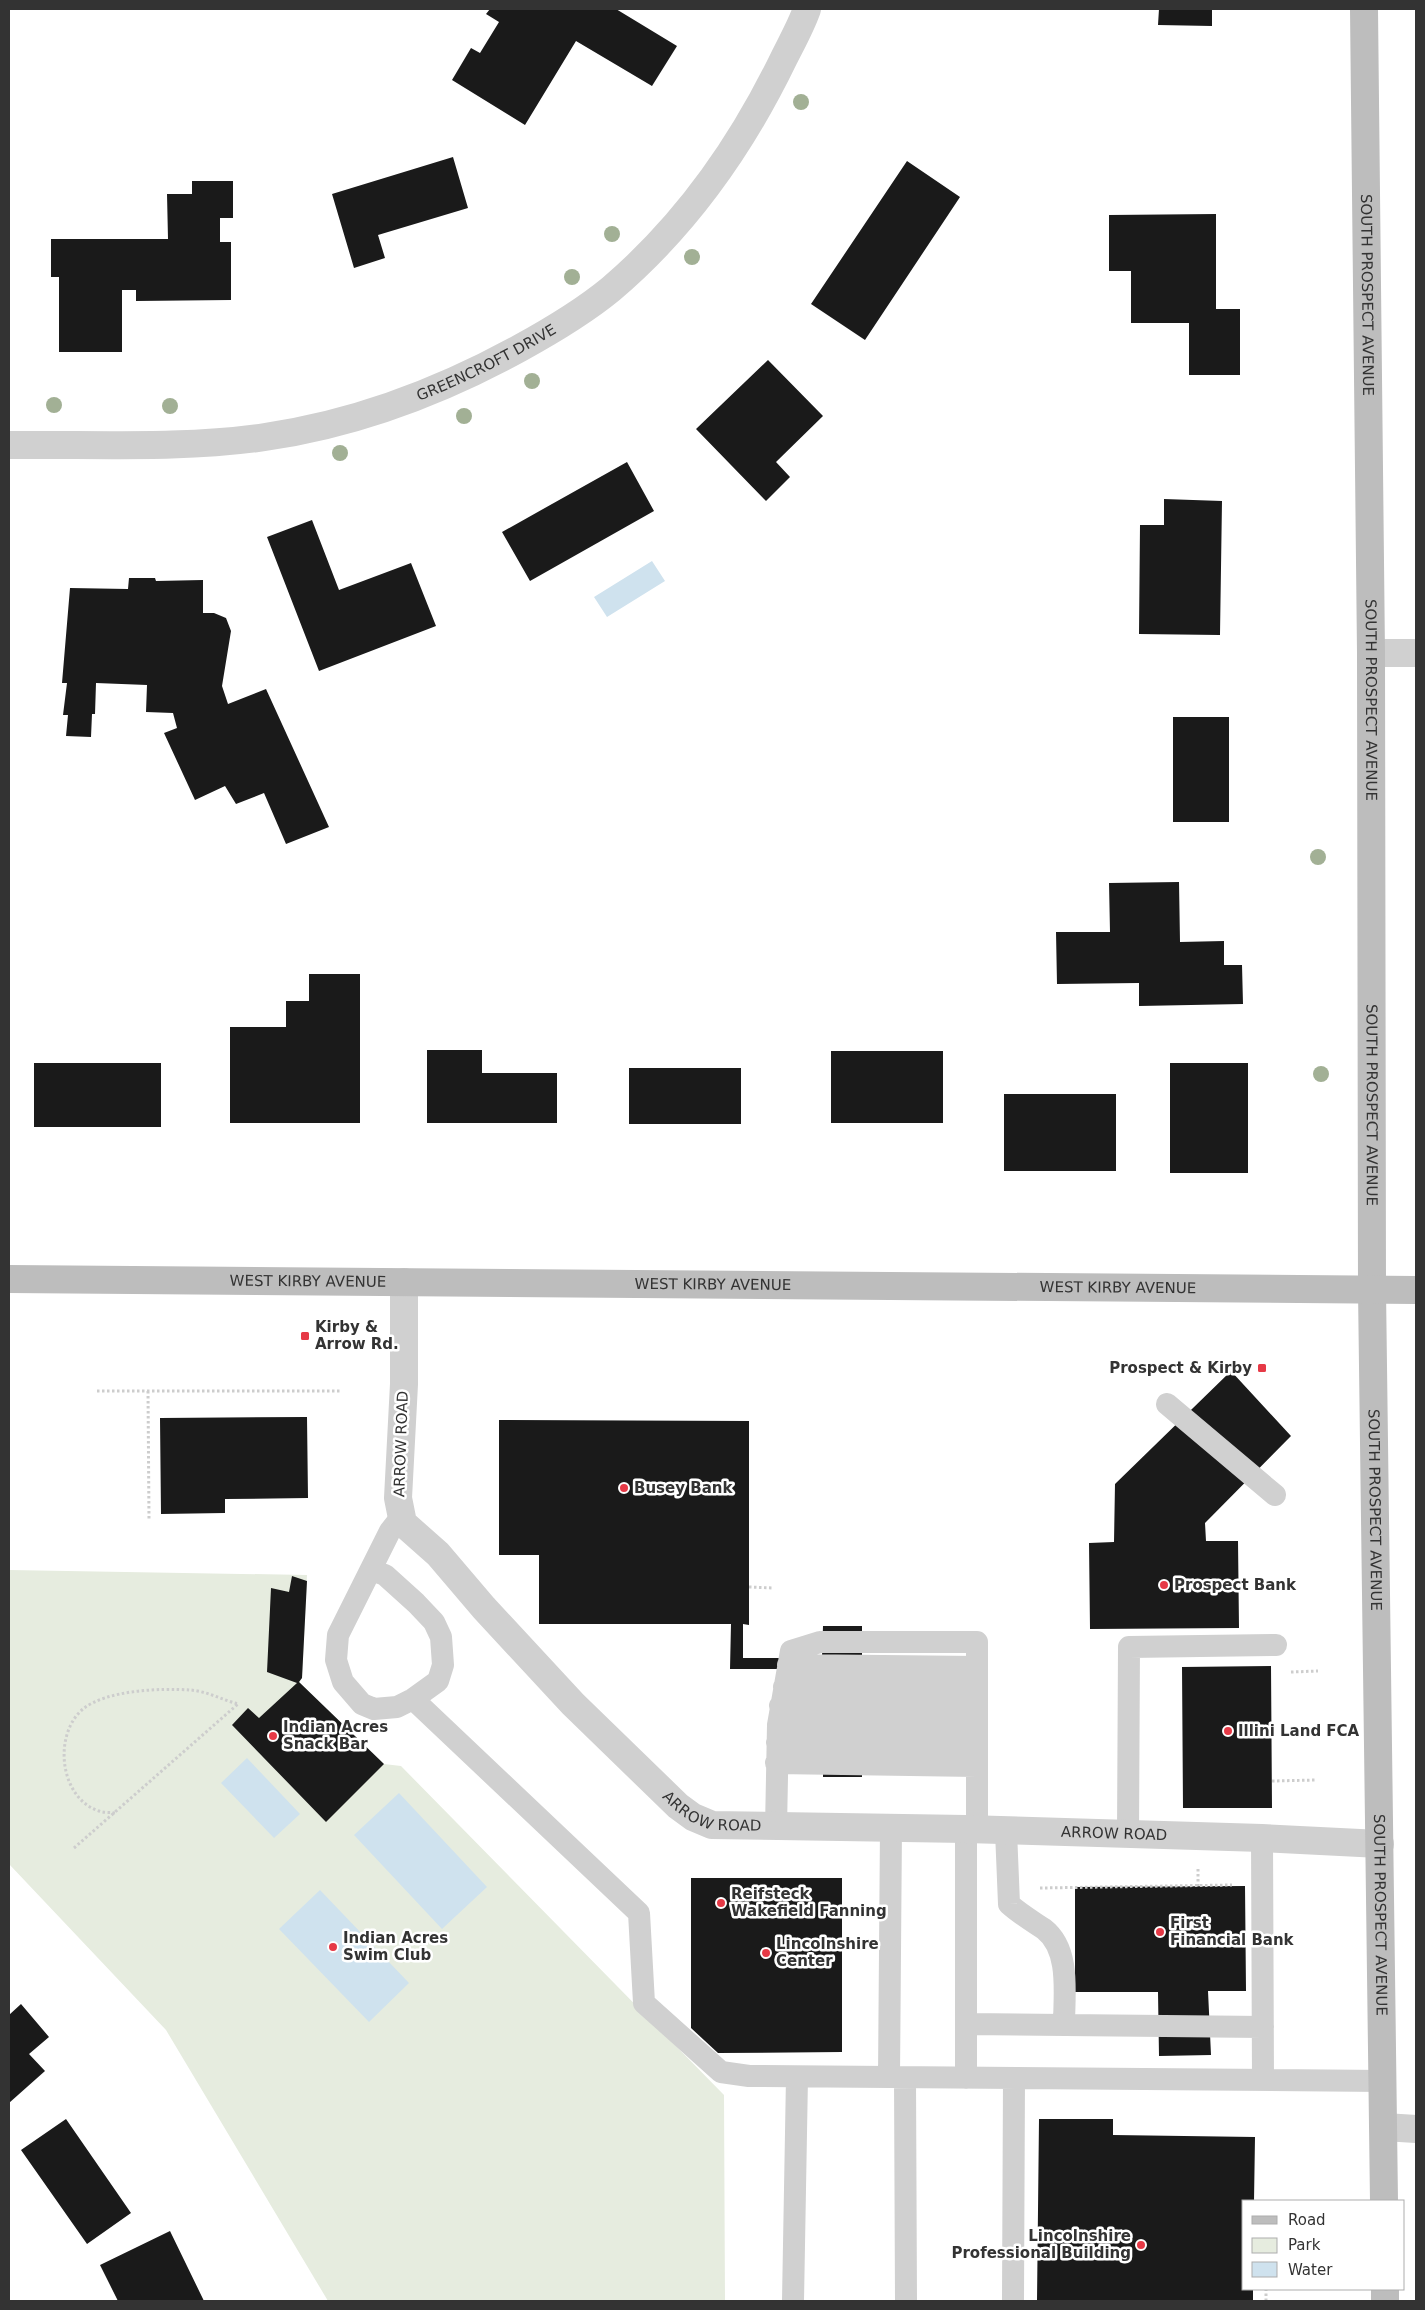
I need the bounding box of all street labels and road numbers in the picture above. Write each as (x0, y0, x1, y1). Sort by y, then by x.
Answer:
street label: SOUTH PROSPECT AVENUE (1357, 194, 1377, 396)
street label: GREENCROFT DRIVE (414, 320, 559, 405)
street label: SOUTH PROSPECT AVENUE (1361, 599, 1380, 801)
street label: SOUTH PROSPECT AVENUE (1363, 1004, 1381, 1206)
street label: WEST KIRBY AVENUE (230, 1272, 386, 1291)
street label: WEST KIRBY AVENUE (635, 1275, 791, 1294)
street label: WEST KIRBY AVENUE (1040, 1278, 1196, 1297)
street label: ARROW ROAD (390, 1391, 412, 1497)
street label: SOUTH PROSPECT AVENUE (1365, 1409, 1385, 1611)
street label: ARROW ROAD (659, 1787, 761, 1835)
street label: SOUTH PROSPECT AVENUE (1370, 1814, 1391, 2016)
street label: ARROW ROAD (1061, 1823, 1167, 1844)

